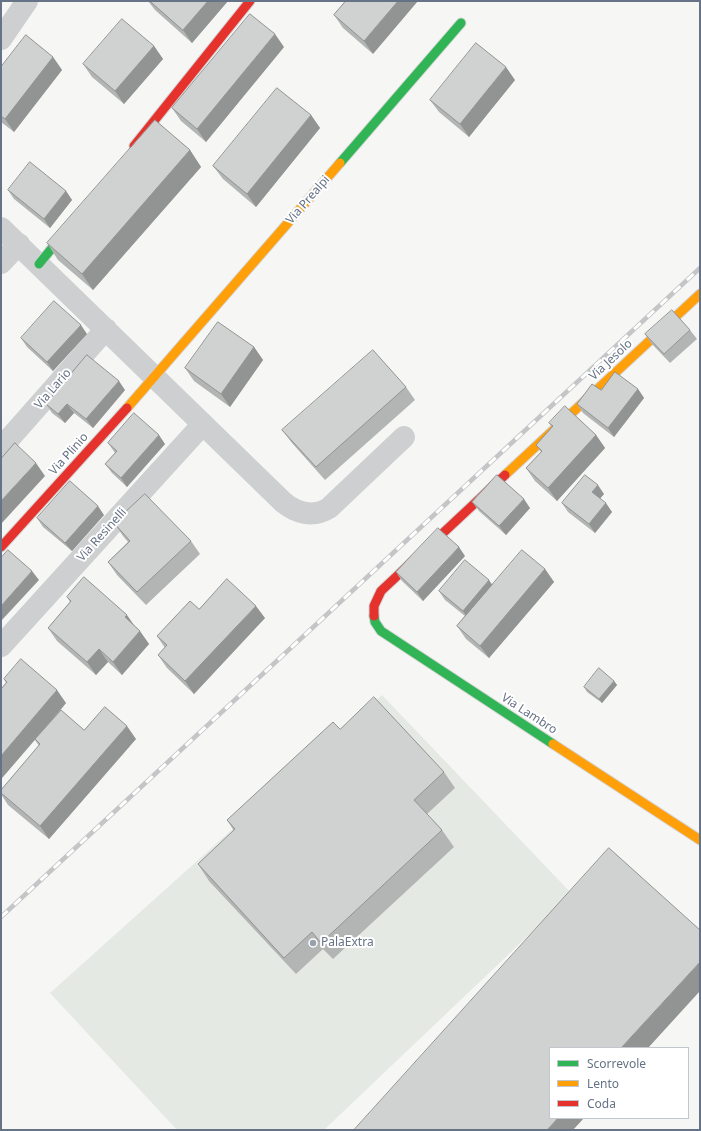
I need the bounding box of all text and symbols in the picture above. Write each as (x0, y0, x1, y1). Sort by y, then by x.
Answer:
street label: Via Prealpi (283, 173, 333, 227)
street label: Via Jesolo (587, 336, 635, 384)
street label: Via Lario (32, 366, 74, 412)
street label: Via Plinio (46, 430, 92, 478)
street label: Via Resinelli (74, 505, 130, 565)
street label: Via Lambro (498, 691, 560, 737)
place label: PalaExtra (321, 936, 374, 950)
marker: PalaExtra (308, 938, 318, 948)
legend (549, 1047, 689, 1119)
text: Scorrevole (587, 1055, 646, 1072)
text: Lento (587, 1075, 619, 1092)
text: Coda (587, 1095, 616, 1112)

